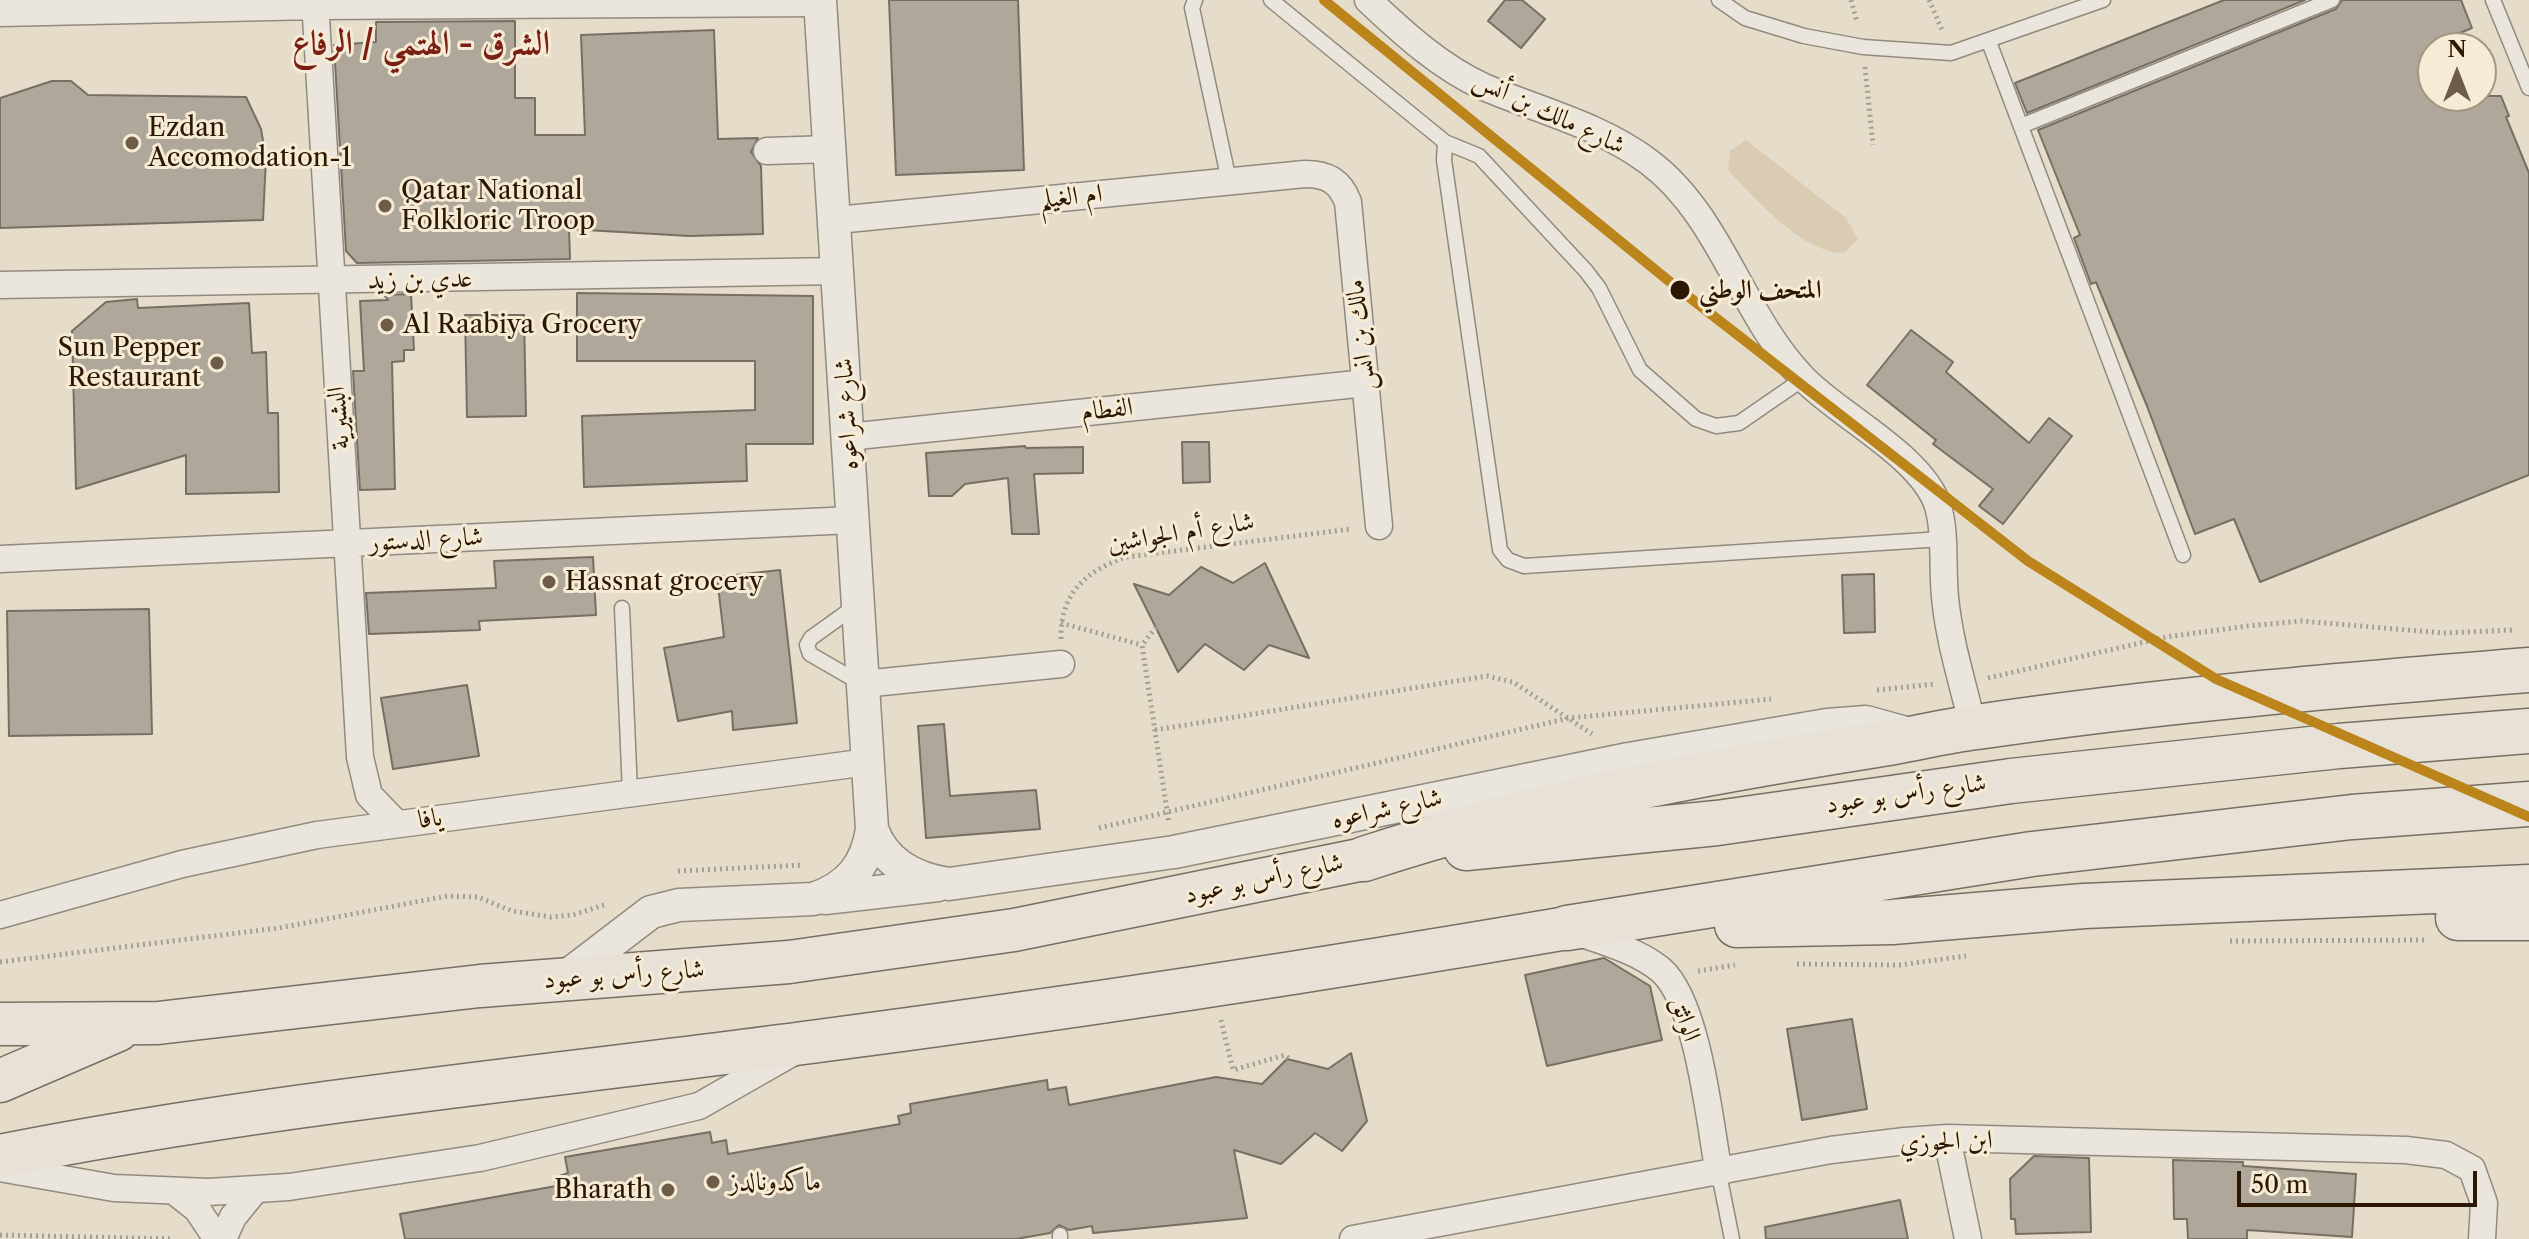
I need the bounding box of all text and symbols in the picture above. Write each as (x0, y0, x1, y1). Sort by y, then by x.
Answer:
district label: الشرق - الهتمي / الرفاع (292, 24, 550, 64)
north arrow (2417, 32, 2497, 112)
text: N (2447, 36, 2467, 63)
street label: شارع مالك بن أنس (1468, 64, 1630, 162)
place label: Ezdan Accomodation-1 (148, 112, 352, 174)
marker: Ezdan Accomodation-1 (123, 134, 141, 152)
place label: Qatar National Folkloric Troop (401, 175, 595, 236)
street label: ام الغيلم (1038, 178, 1104, 216)
marker: Qatar National Folkloric Troop (376, 197, 394, 215)
street label: عدي بن زيد (367, 263, 473, 297)
place label: المتحف الوطني (1699, 274, 1822, 306)
street label: مالك بن انس (1340, 278, 1382, 392)
marker: المتحف الوطني (1668, 278, 1692, 302)
place label: Al Raabiya Grocery (403, 309, 642, 341)
marker: Al Raabiya Grocery (378, 316, 396, 334)
place label: Sun Pepper Restaurant (58, 332, 201, 394)
marker: Sun Pepper Restaurant (208, 354, 226, 372)
street label: شارع شراعوه (828, 357, 866, 471)
street label: البشيرية (321, 385, 357, 451)
street label: الفطام (1079, 392, 1135, 428)
street label: شارع أم الجواشين (1105, 506, 1257, 560)
street label: شارع الدستور (368, 521, 484, 559)
place label: Hassnat grocery (565, 566, 763, 598)
marker: Hassnat grocery (540, 573, 558, 591)
street label: شارع رأس بو عبود (1824, 767, 1988, 821)
street label: شارع شراعوه (1329, 782, 1445, 836)
street label: يافا (416, 802, 444, 836)
street label: شارع رأس بو عبود (1182, 847, 1346, 911)
street label: شارع رأس بو عبود (542, 954, 706, 996)
street label: الواثق (1663, 993, 1707, 1045)
street label: ابن الجوزي (1899, 1125, 1993, 1159)
scale bar (2241, 1155, 2481, 1205)
place label: ماكدونالدز (729, 1166, 821, 1198)
text: 50 m (2251, 1170, 2308, 1199)
marker: ماكدونالدز (704, 1173, 722, 1191)
place label: Bharath (554, 1174, 652, 1206)
marker: Bharath (659, 1181, 677, 1199)

